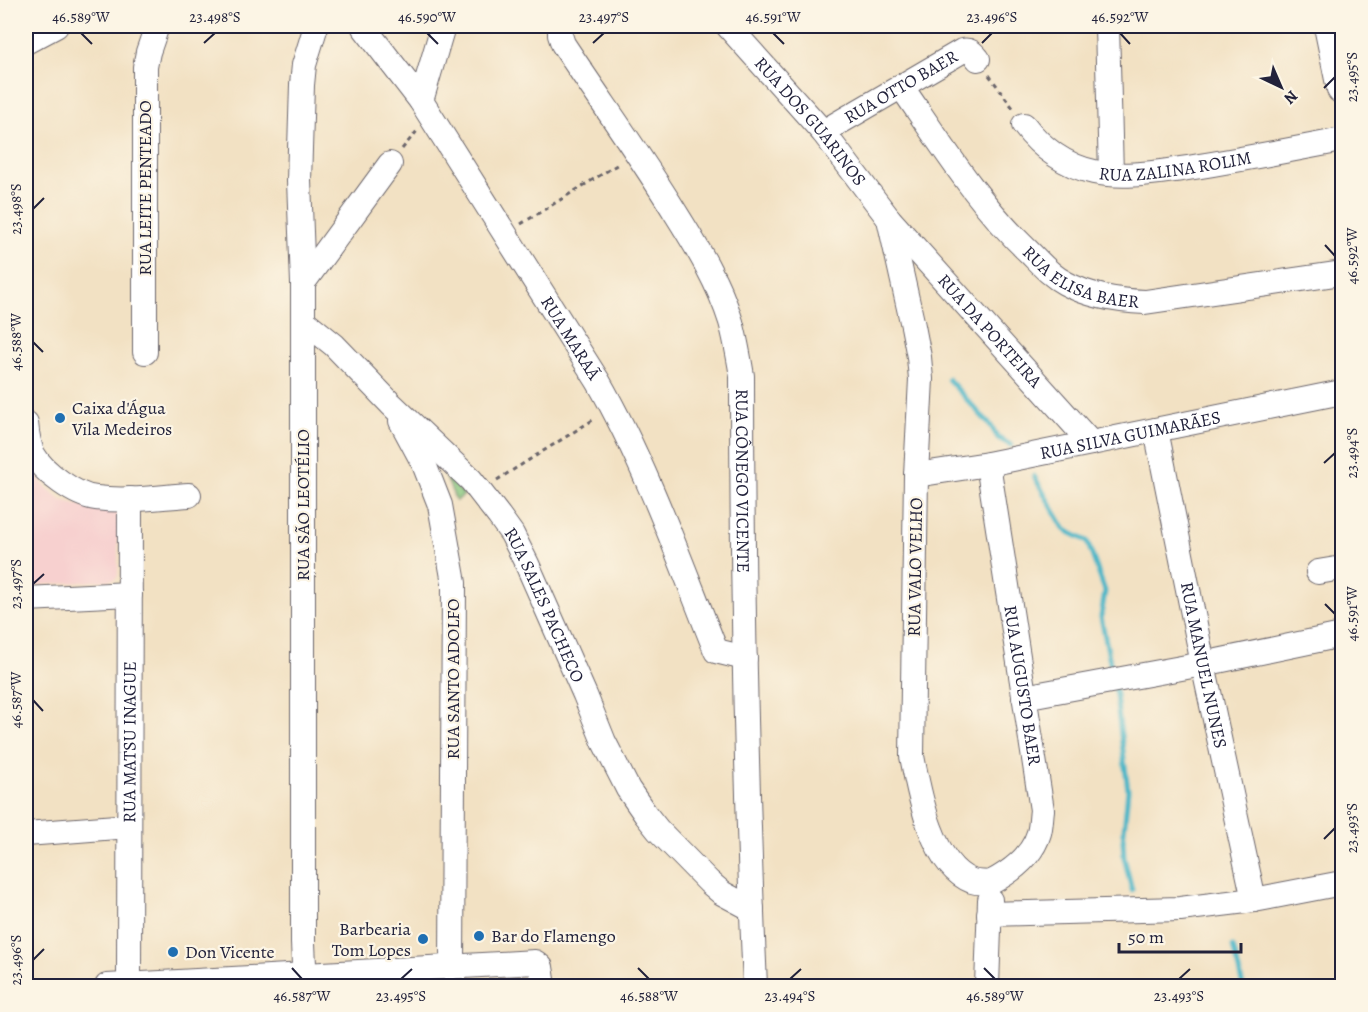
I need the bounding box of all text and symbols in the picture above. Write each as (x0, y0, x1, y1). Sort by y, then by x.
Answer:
text: 46.589°W (52, 7, 110, 27)
text: 23.498°S (189, 7, 241, 27)
text: 46.590°W (398, 7, 456, 27)
text: 23.497°S (579, 7, 629, 27)
text: 46.591°W (745, 7, 801, 27)
text: 23.496°S (967, 7, 1017, 27)
text: 46.592°W (1091, 7, 1149, 27)
street label: RUA OTTO BAER (840, 44, 962, 129)
street label: RUA DOS GUARINOS (749, 51, 872, 191)
text: 23.495°S (1342, 52, 1362, 102)
north arrow (1251, 57, 1311, 117)
text: N (1279, 85, 1303, 109)
street label: RUA LEITE PENTEADO (133, 100, 157, 276)
street label: RUA ZALINA ROLIM (1098, 145, 1253, 187)
text: 23.498°S (6, 183, 26, 235)
text: 46.592°W (1342, 227, 1362, 285)
street label: RUA ELISA BAER (1017, 240, 1140, 314)
street label: RUA DA PORTEIRA (932, 269, 1048, 393)
street label: RUA MARAÃ (535, 291, 606, 385)
text: 46.588°W (6, 313, 26, 371)
street label: RUA CÔNEGO VICENTE (730, 389, 755, 573)
place label: Caixa d'Água Vila Medeiros (71, 396, 172, 441)
street label: RUA SILVA GUIMARÃES (1038, 405, 1223, 465)
marker: Caixa d'Água Vila Medeiros (53, 411, 67, 425)
text: 23.494°S (1342, 428, 1362, 478)
street label: RUA SÃO LEOTÉLIO (291, 429, 315, 581)
street label: RUA VALO VELHO (902, 497, 928, 637)
street label: RUA SALES PACHECO (499, 522, 590, 686)
text: 23.497°S (6, 559, 26, 609)
street label: RUA MANUEL NUNES (1175, 580, 1233, 751)
text: 46.591°W (1342, 586, 1362, 642)
street label: RUA SANTO ADOLFO (441, 599, 465, 759)
street label: RUA AUGUSTO BAER (998, 604, 1047, 767)
street label: RUA MATSU INAGUE (117, 661, 142, 823)
text: 46.587°W (6, 672, 26, 728)
text: 23.493°S (1342, 803, 1362, 853)
scale bar (1119, 916, 1240, 954)
place label: Barbearia Tom Lopes (332, 917, 412, 962)
place label: Bar do Flamengo (491, 924, 616, 948)
text: 50 m (1128, 925, 1164, 949)
marker: Bar do Flamengo (472, 929, 486, 943)
marker: Barbearia Tom Lopes (416, 932, 430, 946)
text: 23.496°S (6, 935, 26, 985)
place label: Don Vicente (185, 940, 275, 964)
marker: Don Vicente (166, 945, 180, 959)
text: 46.587°W (274, 986, 330, 1006)
text: 23.495°S (376, 986, 426, 1006)
text: 46.588°W (620, 986, 678, 1006)
text: 23.494°S (765, 986, 815, 1006)
text: 46.589°W (966, 986, 1024, 1006)
text: 23.493°S (1154, 986, 1204, 1006)

